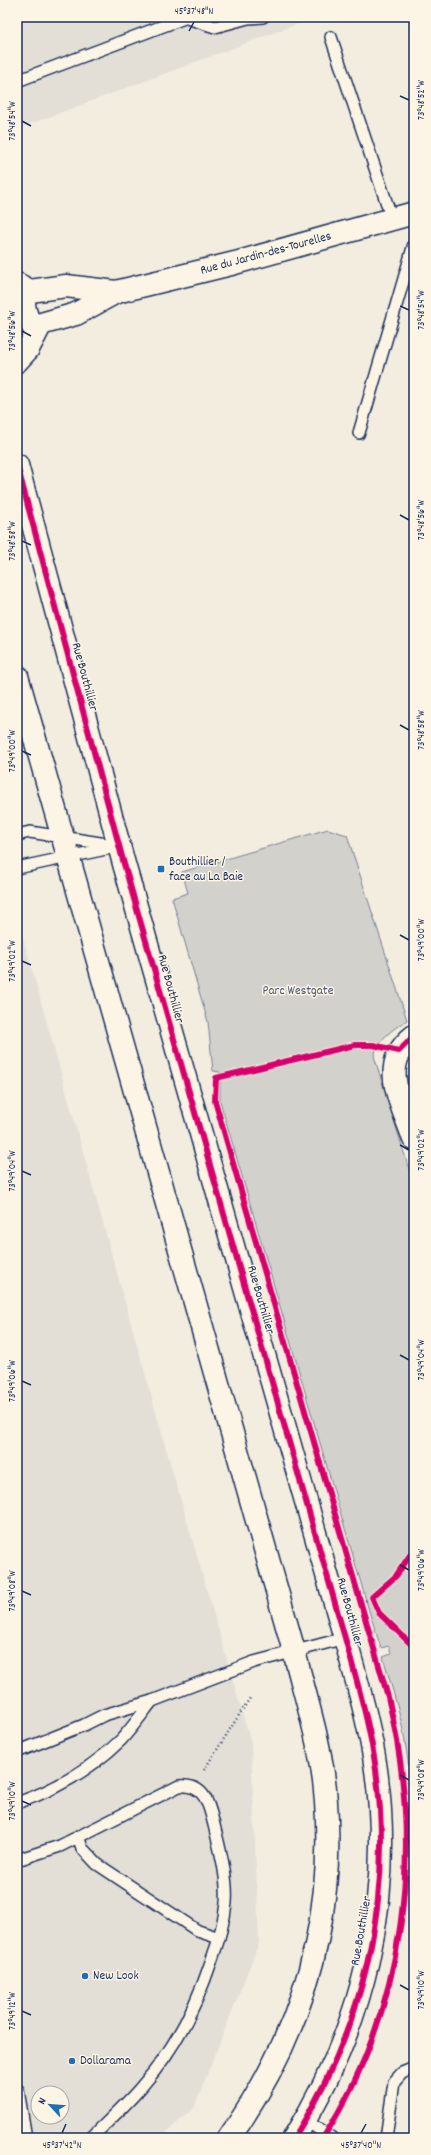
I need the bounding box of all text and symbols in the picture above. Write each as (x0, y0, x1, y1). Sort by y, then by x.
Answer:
text: 45°37'48"N (175, 5, 214, 19)
text: 73°48'52"W (415, 80, 429, 120)
text: 73°48'54"W (6, 101, 20, 141)
street label: Rue du Jardin-des-Tourelles (198, 227, 334, 281)
text: 73°48'54"W (415, 290, 429, 330)
text: 73°48'56"W (6, 311, 20, 351)
text: 73°48'56"W (415, 500, 429, 540)
text: 73°48'58"W (6, 521, 20, 561)
street label: Rue Bouthillier (66, 641, 102, 714)
text: 73°48'58"W (415, 710, 429, 750)
text: 73°49'00"W (6, 730, 20, 772)
place label: Bouthillier / face au La Baie (169, 853, 243, 887)
marker: Bouthillier / face au La Baie (156, 864, 166, 874)
text: 73°49'00"W (415, 919, 429, 961)
text: 73°49'02"W (6, 940, 20, 982)
street label: Rue Bouthillier (152, 953, 188, 1026)
park label: Parc Westgate (263, 982, 334, 1001)
text: 73°49'02"W (415, 1129, 429, 1171)
text: 73°49'04"W (6, 1150, 20, 1192)
street label: Rue Bouthillier (241, 1264, 279, 1337)
text: 73°49'04"W (415, 1339, 429, 1381)
text: 73°49'06"W (6, 1360, 20, 1402)
text: 73°49'06"W (415, 1549, 429, 1591)
text: 73°49'08"W (6, 1570, 20, 1611)
street label: Rue Bouthillier (331, 1576, 367, 1649)
text: 73°49'08"W (415, 1759, 429, 1800)
text: 73°49'10"W (6, 1781, 20, 1821)
street label: Rue Bouthillier (347, 1895, 378, 1967)
place label: New Look (93, 1967, 139, 1986)
text: 73°49'10"W (415, 1970, 429, 2010)
marker: New Look (80, 1971, 90, 1981)
text: 73°49'12"W (6, 1992, 20, 2030)
place label: Dollarama (80, 2052, 132, 2071)
marker: Dollarama (67, 2056, 77, 2066)
north arrow (30, 2085, 70, 2125)
text: N (34, 2095, 51, 2107)
text: 45°37'42"N (42, 2139, 82, 2153)
text: 45°37'40"N (341, 2139, 381, 2153)

